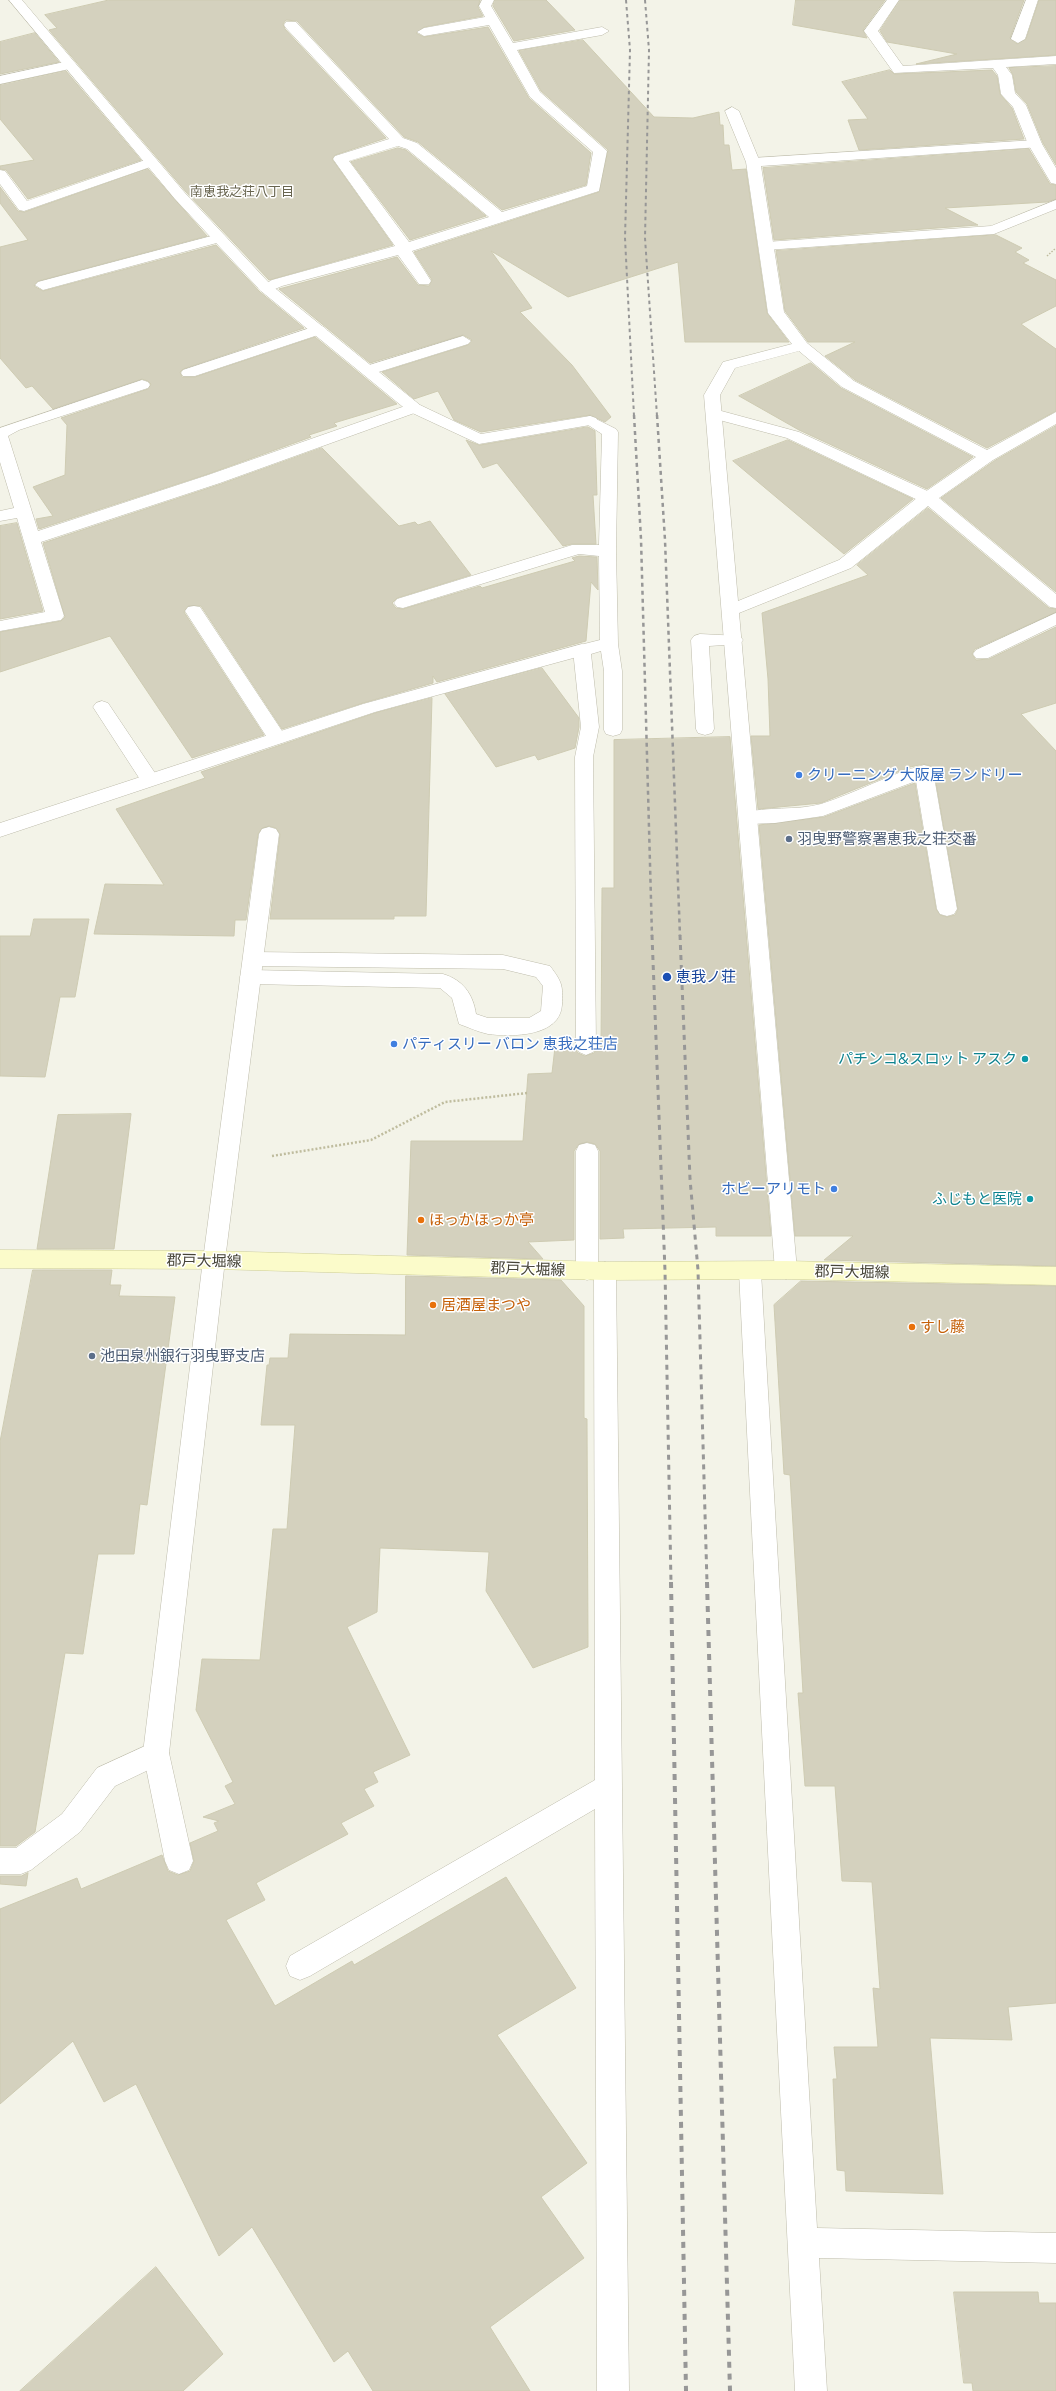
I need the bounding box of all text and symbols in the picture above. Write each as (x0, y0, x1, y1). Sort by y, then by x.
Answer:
district label: 南恵我之荘八丁目 (190, 184, 294, 200)
place label: クリーニング 大阪屋 ランドリー (807, 766, 1023, 784)
marker: クリーニング 大阪屋 ランドリー (794, 770, 804, 780)
place label: 羽曳野警察署恵我之荘交番 (797, 830, 977, 848)
marker: 羽曳野警察署恵我之荘交番 (784, 834, 794, 844)
place label: 恵我ノ荘 (676, 968, 736, 986)
marker: 恵我ノ荘 (661, 971, 673, 983)
place label: パティスリー バロン 恵我之荘店 (402, 1035, 618, 1053)
marker: パティスリー バロン 恵我之荘店 (389, 1039, 399, 1049)
place label: パチンコ&スロット アスク (838, 1050, 1017, 1068)
marker: パチンコ&スロット アスク (1020, 1054, 1030, 1064)
place label: ホビーアリモト (721, 1180, 826, 1198)
marker: ホビーアリモト (829, 1184, 839, 1194)
place label: ふじもと医院 (932, 1190, 1022, 1208)
marker: ふじもと医院 (1025, 1194, 1035, 1204)
place label: ほっかほっか亭 (429, 1211, 534, 1229)
marker: ほっかほっか亭 (416, 1215, 426, 1225)
street label: 郡戸大堀線 (166, 1251, 242, 1271)
street label: 郡戸大堀線 (490, 1259, 566, 1279)
street label: 郡戸大堀線 (814, 1262, 890, 1282)
place label: 居酒屋まつや (441, 1296, 531, 1314)
marker: 居酒屋まつや (428, 1300, 438, 1310)
place label: すし藤 (920, 1318, 965, 1336)
marker: すし藤 (907, 1322, 917, 1332)
place label: 池田泉州銀行羽曳野支店 (100, 1347, 265, 1365)
marker: 池田泉州銀行羽曳野支店 (87, 1351, 97, 1361)

